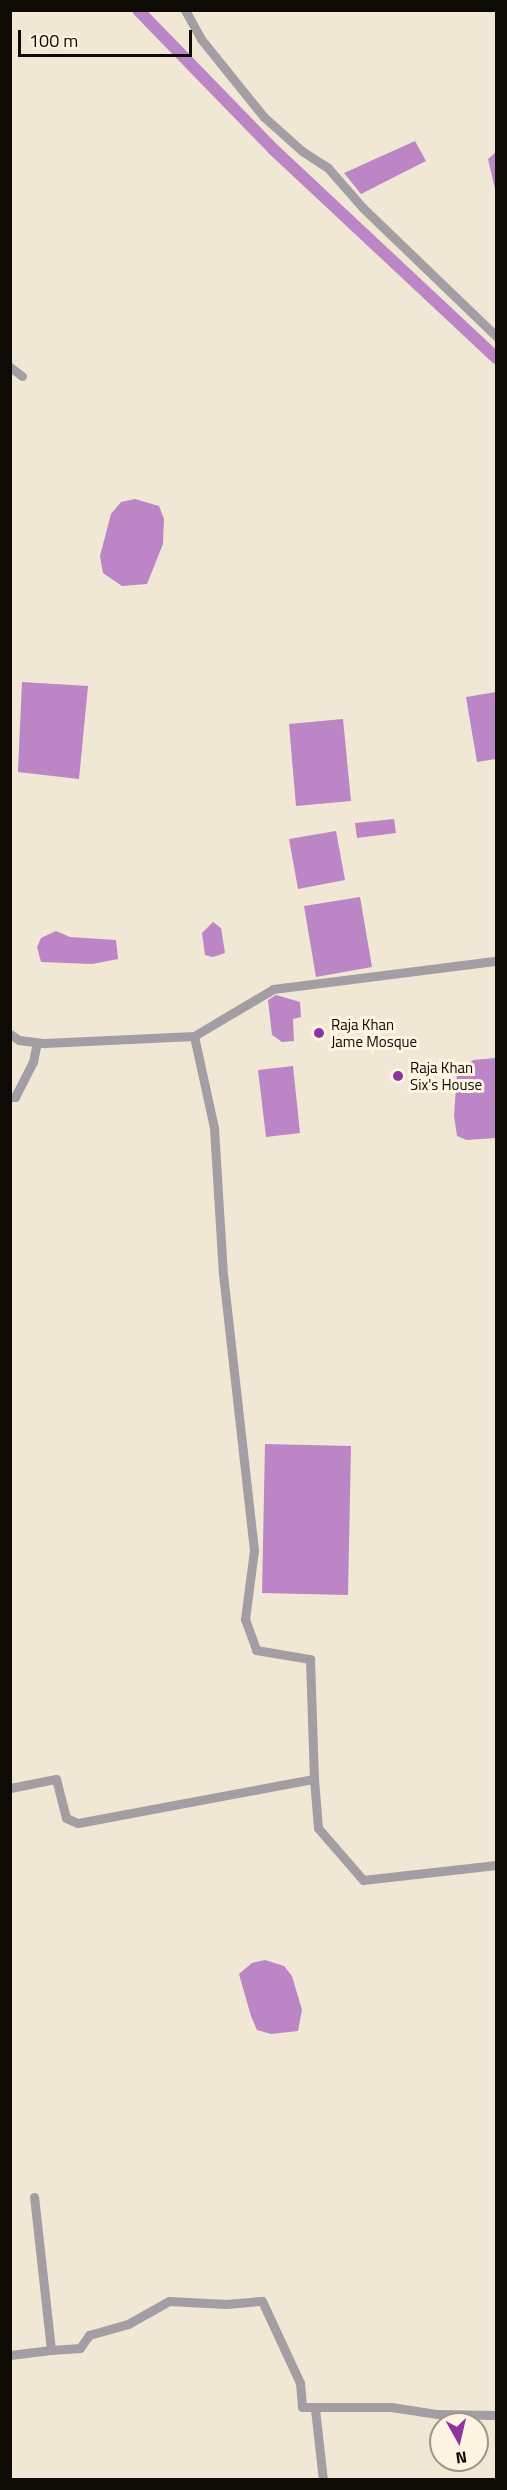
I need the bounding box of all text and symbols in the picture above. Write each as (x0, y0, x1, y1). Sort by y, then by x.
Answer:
scale bar (21, 18, 195, 56)
text: 100 m (29, 27, 78, 54)
place label: Raja Khan Jame Mosque (331, 1015, 417, 1050)
marker: Raja Khan Jame Mosque (312, 1026, 326, 1040)
place label: Raja Khan Six's House (410, 1058, 482, 1093)
marker: Raja Khan Six's House (391, 1069, 405, 1083)
north arrow (429, 2412, 489, 2472)
text: N (454, 2445, 468, 2470)

